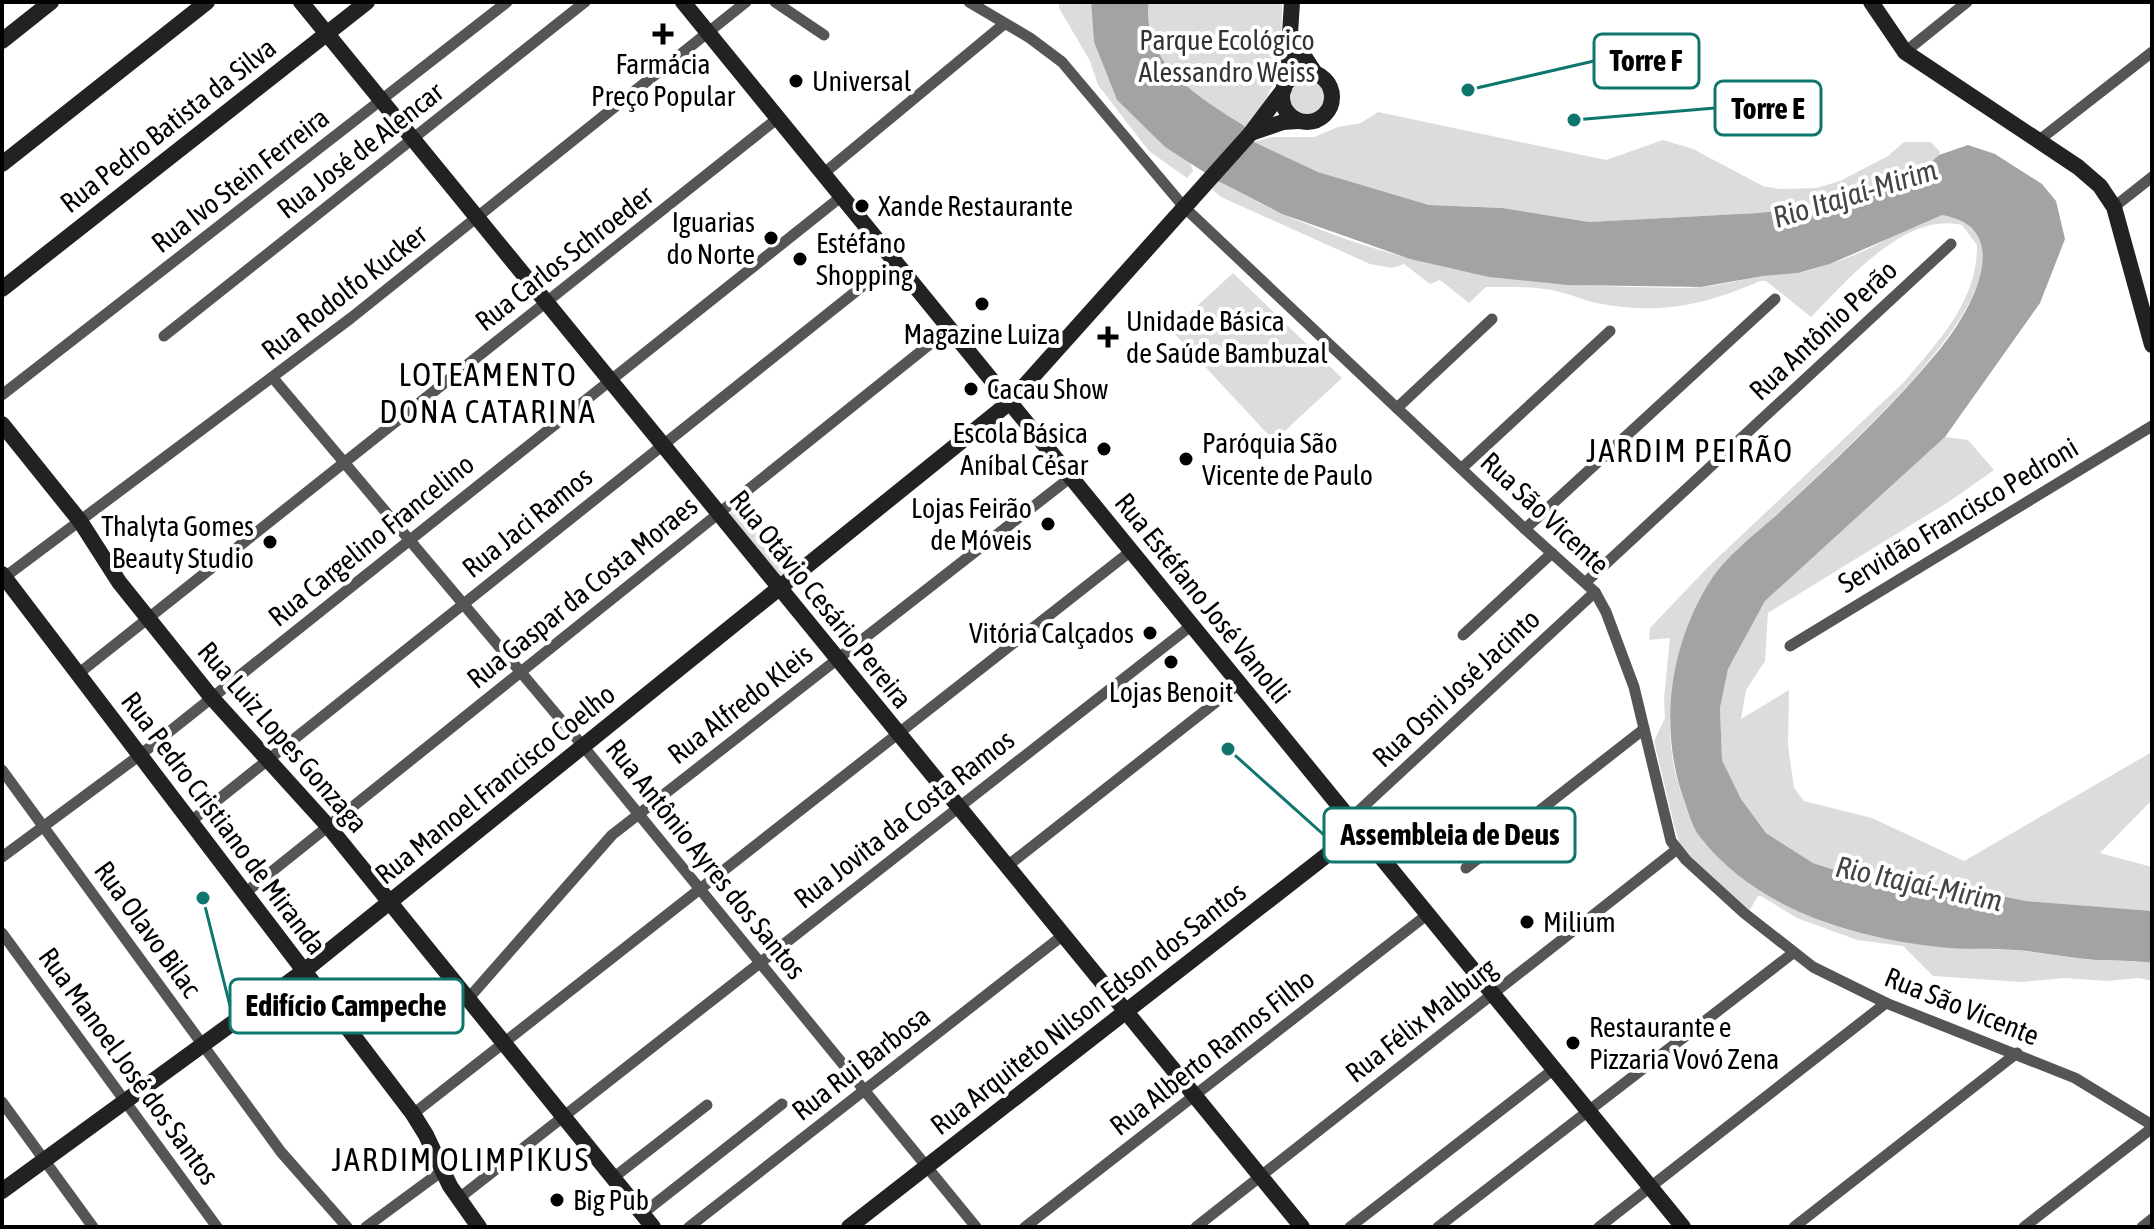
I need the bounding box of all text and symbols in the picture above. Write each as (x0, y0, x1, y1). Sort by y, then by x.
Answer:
park label: Parque Ecológico Alessandro Weiss (1139, 24, 1315, 88)
marker: Farmácia Preço Popular (654, 25, 672, 43)
street label: Rua Pedro Batista da Silva (54, 31, 282, 219)
callout: Torre F (1594, 34, 1699, 88)
text: Torre F (1610, 43, 1683, 77)
place label: Farmácia Preço Popular (591, 48, 736, 112)
place label: Universal (812, 65, 912, 97)
marker: Universal (787, 72, 805, 90)
street label: Rua José de Alencar (271, 75, 450, 225)
callout: Torre E (1715, 81, 1821, 135)
text: Torre E (1731, 91, 1805, 125)
street label: Rua Ivo Stein Ferreira (145, 101, 335, 259)
water label: Rio Itajaí-Mirim (1769, 152, 1941, 234)
street label: Rua Carlos Schroeder (469, 178, 660, 337)
place label: Xande Restaurante (878, 190, 1073, 222)
marker: Xande Restaurante (853, 197, 871, 215)
place label: Iguarias do Norte (667, 206, 755, 270)
street label: Rua Rodolfo Kucker (255, 217, 433, 366)
place label: Estéfano Shopping (816, 227, 913, 291)
marker: Iguarias do Norte (762, 229, 780, 247)
marker: Estéfano Shopping (791, 250, 809, 268)
street label: Rua Antônio Perão (1743, 254, 1903, 406)
marker: Magazine Luiza (973, 295, 991, 313)
place label: Unidade Básica de Saúde Bambuzal (1126, 305, 1328, 369)
place label: Magazine Luiza (904, 318, 1060, 350)
marker: Unidade Básica de Saúde Bambuzal (1097, 326, 1119, 348)
district label: LOTEAMENTO DONA CATARINA (379, 356, 597, 430)
place label: Cacau Show (987, 373, 1109, 405)
marker: Cacau Show (962, 380, 980, 398)
place label: Escola Básica Aníbal César (952, 417, 1089, 481)
place label: Paróquia São Vicente de Paulo (1202, 427, 1373, 491)
street label: Servidão Francisco Pedroni (1832, 431, 2084, 599)
district label: JARDIM PEIRÃO (1586, 432, 1794, 469)
marker: Escola Básica Aníbal César (1095, 440, 1113, 458)
street label: Rua São Vicente (1474, 446, 1616, 580)
street label: Rua Cargelino Francelino (262, 447, 480, 633)
marker: Paróquia São Vicente de Paulo (1177, 450, 1195, 468)
street label: Rua Jaci Ramos (456, 460, 598, 584)
street label: Rua Otávio Cesário Pereira (723, 484, 919, 714)
street label: Rua Estéfano José Vanolli (1109, 487, 1297, 709)
street label: Rua Gaspar da Costa Moraes (461, 489, 703, 695)
place label: Lojas Feirão de Móveis (911, 492, 1032, 556)
place label: Thalyta Gomes Beauty Studio (101, 510, 254, 574)
marker: Lojas Feirão de Móveis (1039, 515, 1057, 533)
marker: Thalyta Gomes Beauty Studio (261, 533, 279, 551)
street label: Rua Osni José Jacinto (1366, 603, 1546, 773)
place label: Vitória Calçados (969, 617, 1134, 649)
marker: Vitória Calçados (1141, 624, 1159, 642)
street label: Rua Luiz Lopes Gonzaga (192, 635, 374, 839)
street label: Rua Alfredo Kleis (661, 638, 819, 770)
marker: Lojas Benoit (1162, 653, 1180, 671)
place label: Lojas Benoit (1109, 676, 1233, 708)
street label: Rua Manoel Francisco Coelho (369, 678, 621, 890)
street label: Rua Pedro Cristiano de Miranda (115, 686, 333, 960)
street label: Rua Jovita da Costa Ramos (788, 723, 1020, 915)
street label: Rua Antônio Ayres dos Santos (600, 733, 812, 985)
callout: Assembleia de Deus (1324, 808, 1575, 862)
text: Assembleia de Deus (1340, 817, 1560, 851)
water label: Rio Itajaí-Mirim (1833, 849, 2006, 917)
street label: Rua Olavo Bilac (88, 855, 208, 1004)
street label: Rua Arquiteto Nilson Edson dos Santos (924, 875, 1252, 1141)
place label: Milium (1543, 906, 1616, 938)
marker: Milium (1518, 913, 1536, 931)
street label: Rua Manoel José dos Santos (32, 941, 226, 1191)
street label: Rua Félix Malburg (1339, 951, 1503, 1089)
street label: Rua São Vicente (1880, 961, 2044, 1051)
street label: Rua Alberto Ramos Filho (1104, 962, 1320, 1142)
callout: Edifício Campeche (230, 979, 463, 1033)
text: Edifício Campeche (245, 988, 447, 1022)
street label: Rua Rui Barbosa (786, 999, 936, 1127)
place label: Restaurante e Pizzaria Vovó Zena (1589, 1011, 1779, 1075)
marker: Restaurante e Pizzaria Vovó Zena (1564, 1034, 1582, 1052)
district label: JARDIM OLIMPIKUS (332, 1141, 590, 1178)
place label: Big Pub (573, 1184, 649, 1216)
marker: Big Pub (548, 1191, 566, 1209)

